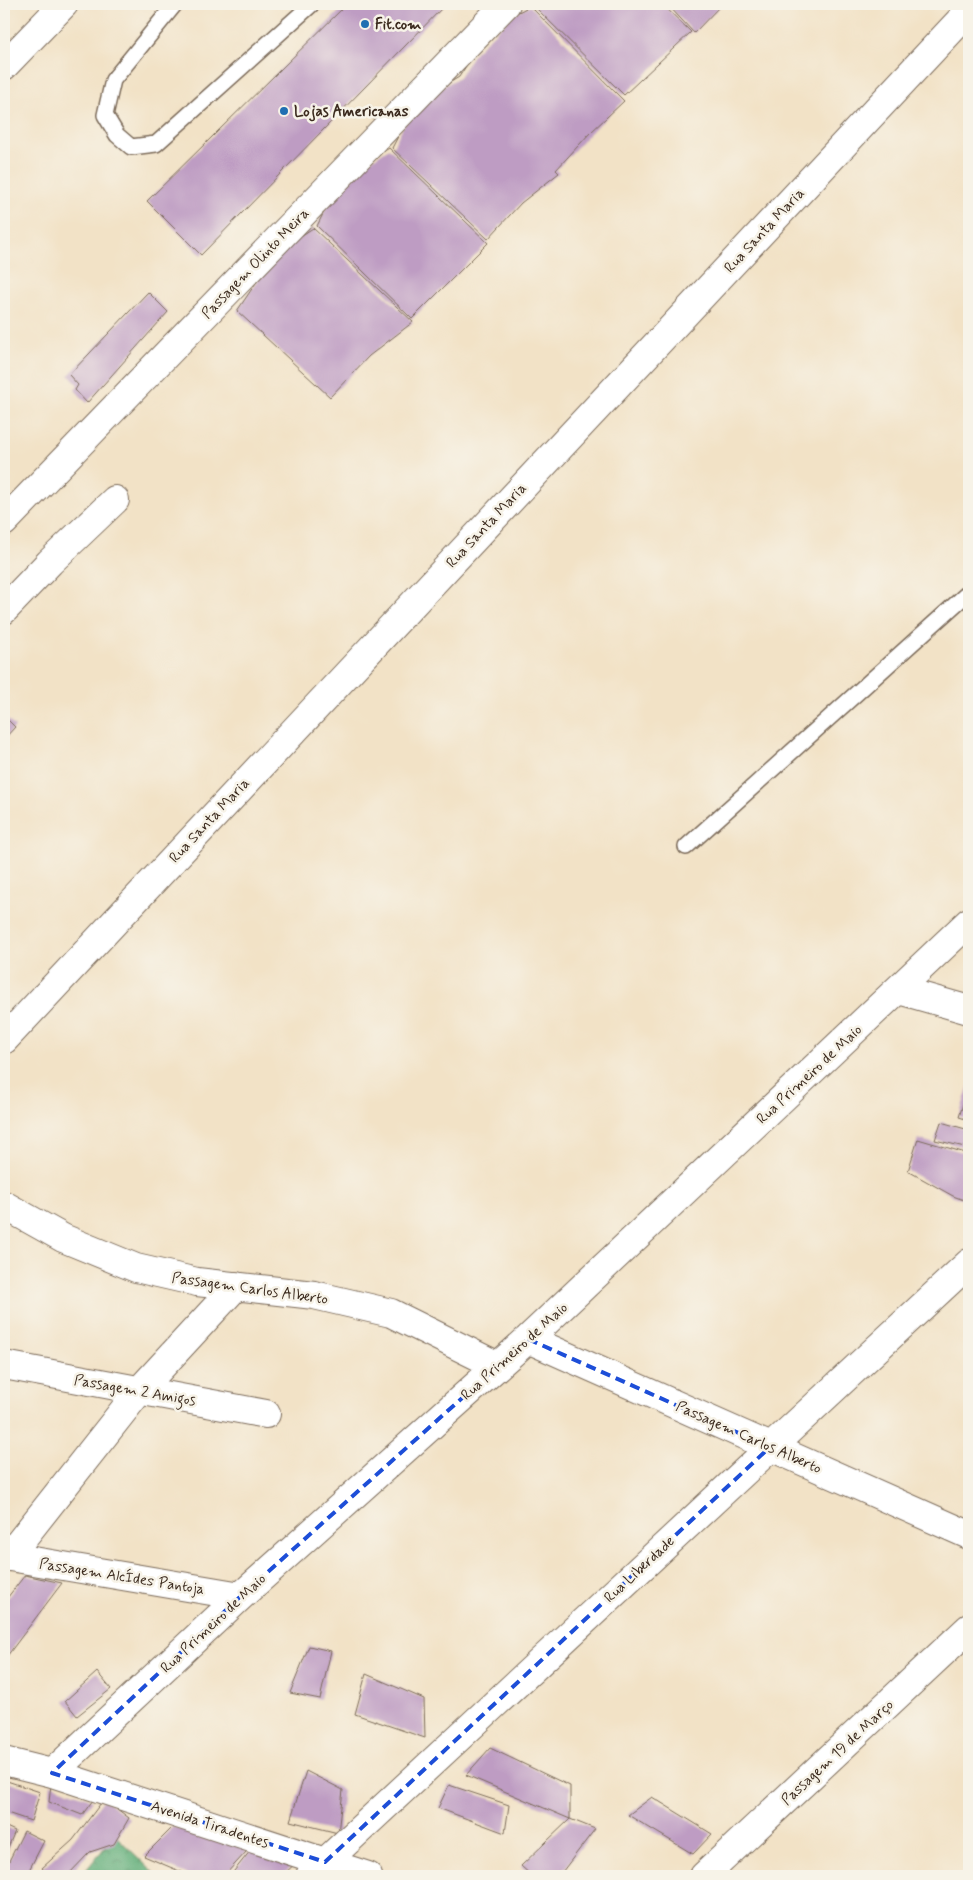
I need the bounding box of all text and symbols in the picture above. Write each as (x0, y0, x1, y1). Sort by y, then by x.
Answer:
place label: Fit.com (375, 15, 421, 35)
marker: Fit.com (359, 18, 371, 30)
place label: Lojas Americanas (294, 102, 409, 122)
marker: Lojas Americanas (278, 105, 290, 117)
street label: Rua Santa Maria (720, 184, 810, 278)
street label: Passagem Olinto Meira (198, 204, 314, 323)
street label: Rua Santa Maria (442, 479, 532, 573)
street label: Rua Santa Maria (165, 774, 255, 868)
street label: Rua Primeiro de Maio (753, 1020, 867, 1129)
street label: Passagem Carlos Alberto (170, 1268, 329, 1310)
street label: Rua Primeiro de Maio (457, 1298, 573, 1405)
street label: Passagem 2 Amigos (72, 1370, 197, 1413)
street label: Passagem Carlos Alberto (673, 1397, 825, 1479)
street label: Rua Liberdade (600, 1532, 680, 1608)
street label: Passagem AlcÍdes Pantoja (38, 1553, 206, 1600)
street label: Rua Primeiro de Maio (157, 1569, 271, 1678)
street label: Passagem 19 de Março (777, 1695, 898, 1810)
street label: Avenida Tiradentes (148, 1796, 271, 1853)

